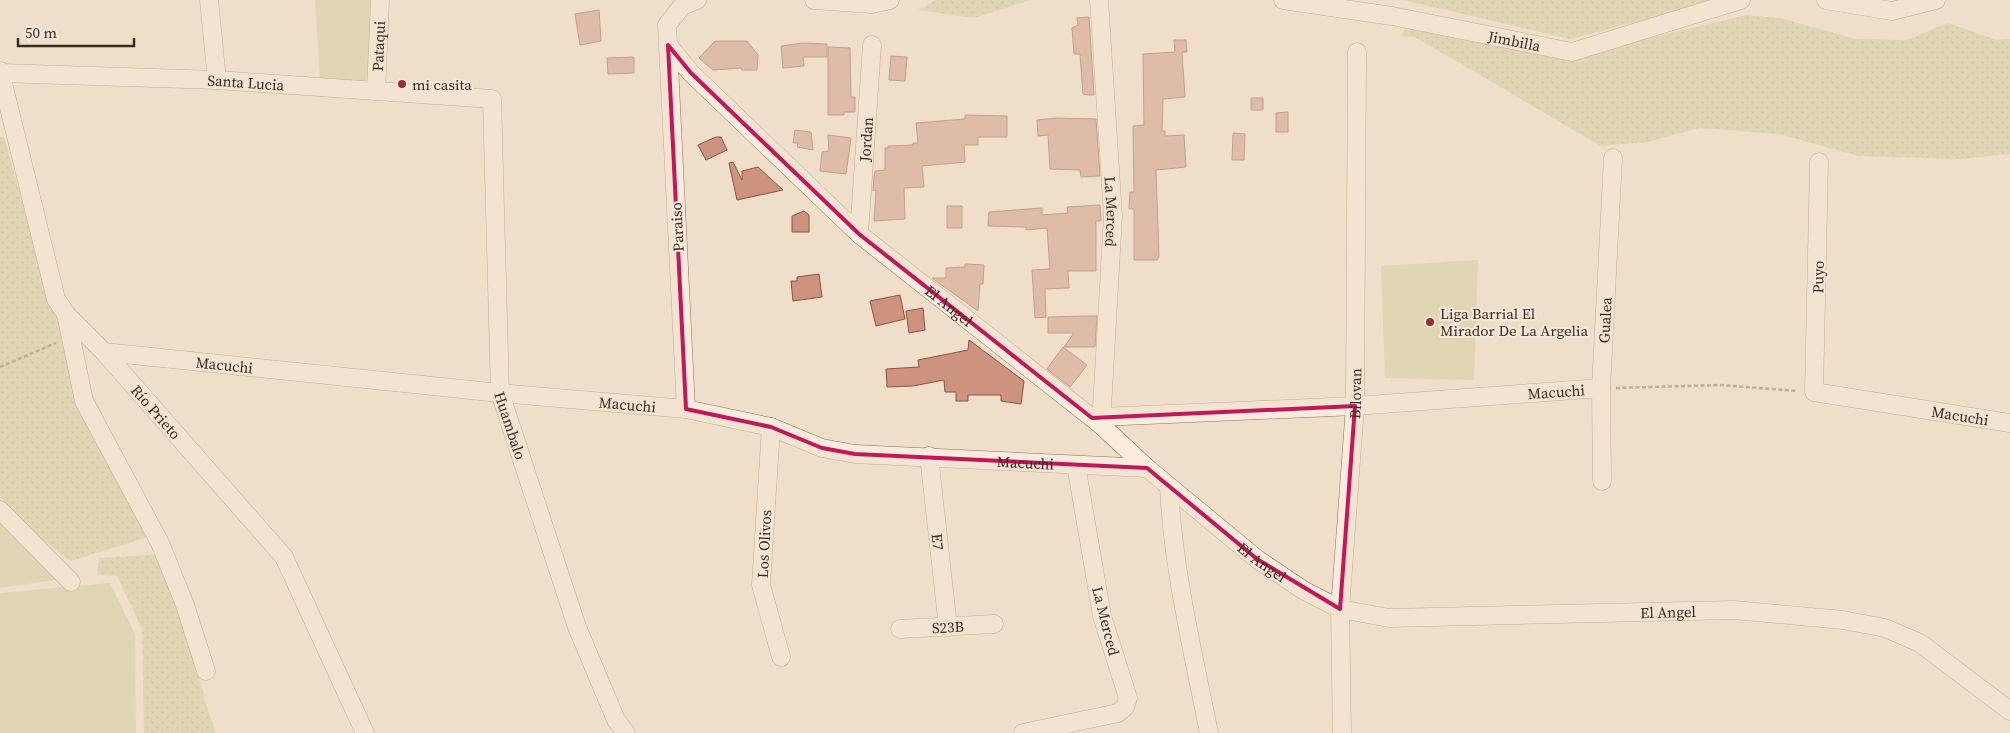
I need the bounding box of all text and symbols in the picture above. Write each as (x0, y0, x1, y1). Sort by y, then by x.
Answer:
scale bar (18, 15, 134, 47)
street label: Pataqui (366, 20, 390, 72)
text: 50 m (25, 22, 57, 43)
street label: Jimbilla (1485, 25, 1543, 56)
street label: Santa Lucia (207, 69, 285, 95)
place label: mi casita (412, 74, 472, 95)
marker: mi casita (396, 78, 408, 90)
street label: Jordan (853, 116, 878, 163)
street label: La Merced (1100, 176, 1124, 248)
street label: Paraiso (665, 202, 689, 252)
street label: Puyo (1807, 260, 1829, 294)
street label: El Angel (921, 280, 978, 331)
street label: Gualea (1593, 296, 1616, 344)
place label: Liga Barrial El Mirador De La Argelia (1440, 303, 1588, 341)
marker: Liga Barrial El Mirador De La Argelia (1424, 316, 1436, 328)
street label: Macuchi (195, 351, 254, 378)
street label: Bilovan (1344, 368, 1366, 420)
street label: Macuchi (1527, 379, 1586, 404)
street label: Río Prieto (127, 380, 186, 444)
street label: Huambalo (490, 389, 532, 462)
street label: Macuchi (598, 391, 657, 417)
street label: Macuchi (1930, 400, 1990, 430)
street label: Macuchi (996, 450, 1055, 474)
street label: Los Olivos (752, 509, 776, 579)
street label: E7 (927, 532, 950, 551)
street label: El Angel (1234, 537, 1291, 587)
street label: La Merced (1087, 584, 1125, 658)
street label: El Angel (1640, 600, 1697, 623)
street label: S23B (931, 615, 965, 638)

